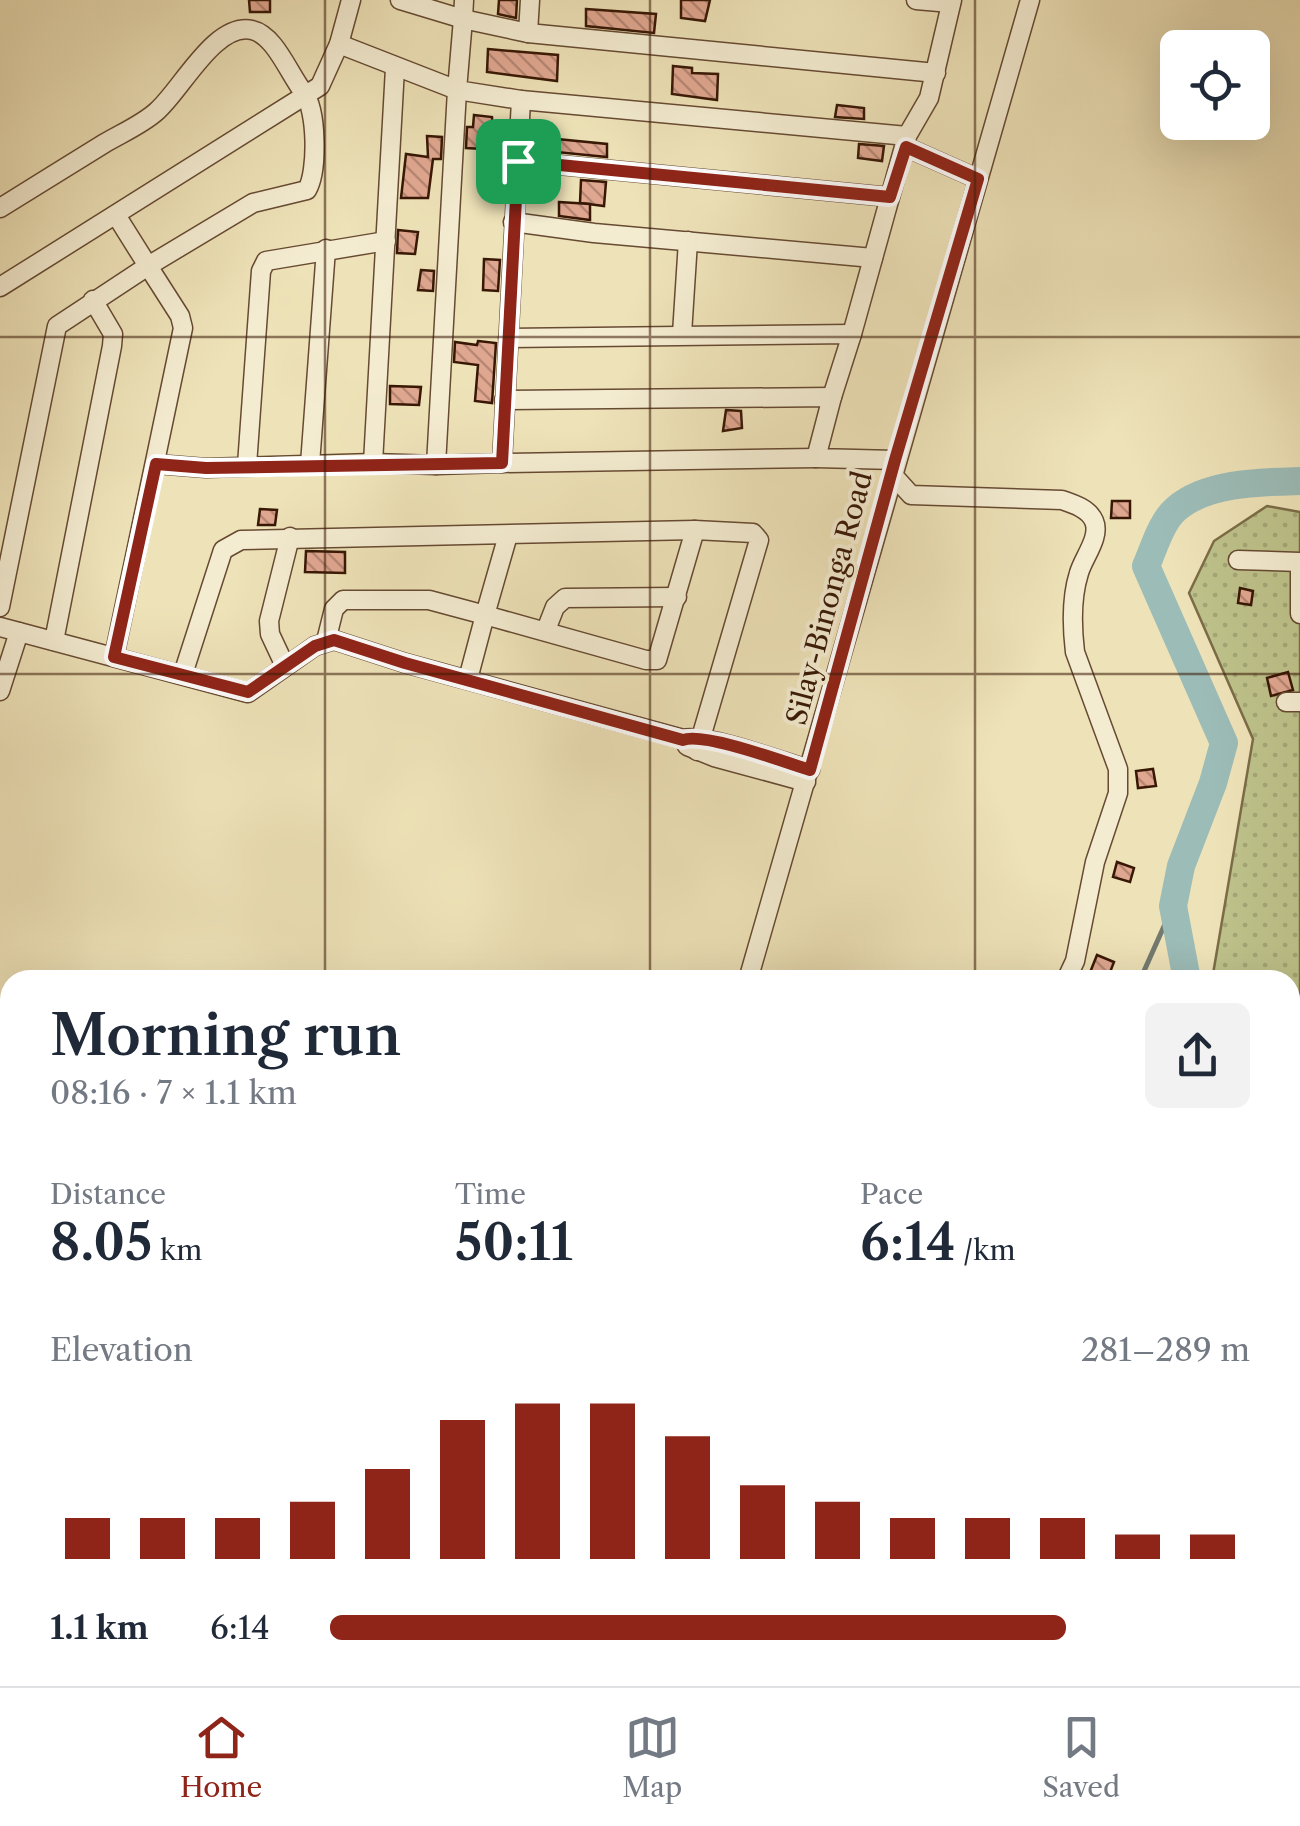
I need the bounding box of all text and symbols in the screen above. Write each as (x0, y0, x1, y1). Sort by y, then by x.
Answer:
map controls (1160, 30, 1270, 140)
button: locate (1160, 30, 1270, 140)
pin (476, 119, 561, 204)
icon: arrive (491, 134, 546, 189)
street label: Silay-Binonga Road (779, 468, 879, 728)
text: Morning run (50, 1002, 401, 1069)
button: share (1145, 1003, 1250, 1108)
text: 08:16 · 7 × 1.1 km (50, 1073, 297, 1112)
text: Distance (50, 1177, 166, 1211)
text: Time (455, 1177, 526, 1211)
text: Pace (860, 1177, 923, 1211)
text: 8.05 (50, 1211, 153, 1273)
text: 50:11 (455, 1211, 573, 1273)
text: 6:14 (860, 1211, 956, 1273)
text: km (153, 1233, 202, 1267)
text: /km (956, 1233, 1015, 1267)
text: Elevation (50, 1330, 193, 1369)
text: 281–289 m (1081, 1330, 1250, 1369)
text: 1.1 km (50, 1608, 149, 1647)
text: 6:14 (210, 1608, 270, 1647)
tab: Home (180, 1710, 262, 1804)
tab: Map (622, 1710, 682, 1804)
tab: Saved (1042, 1710, 1120, 1804)

